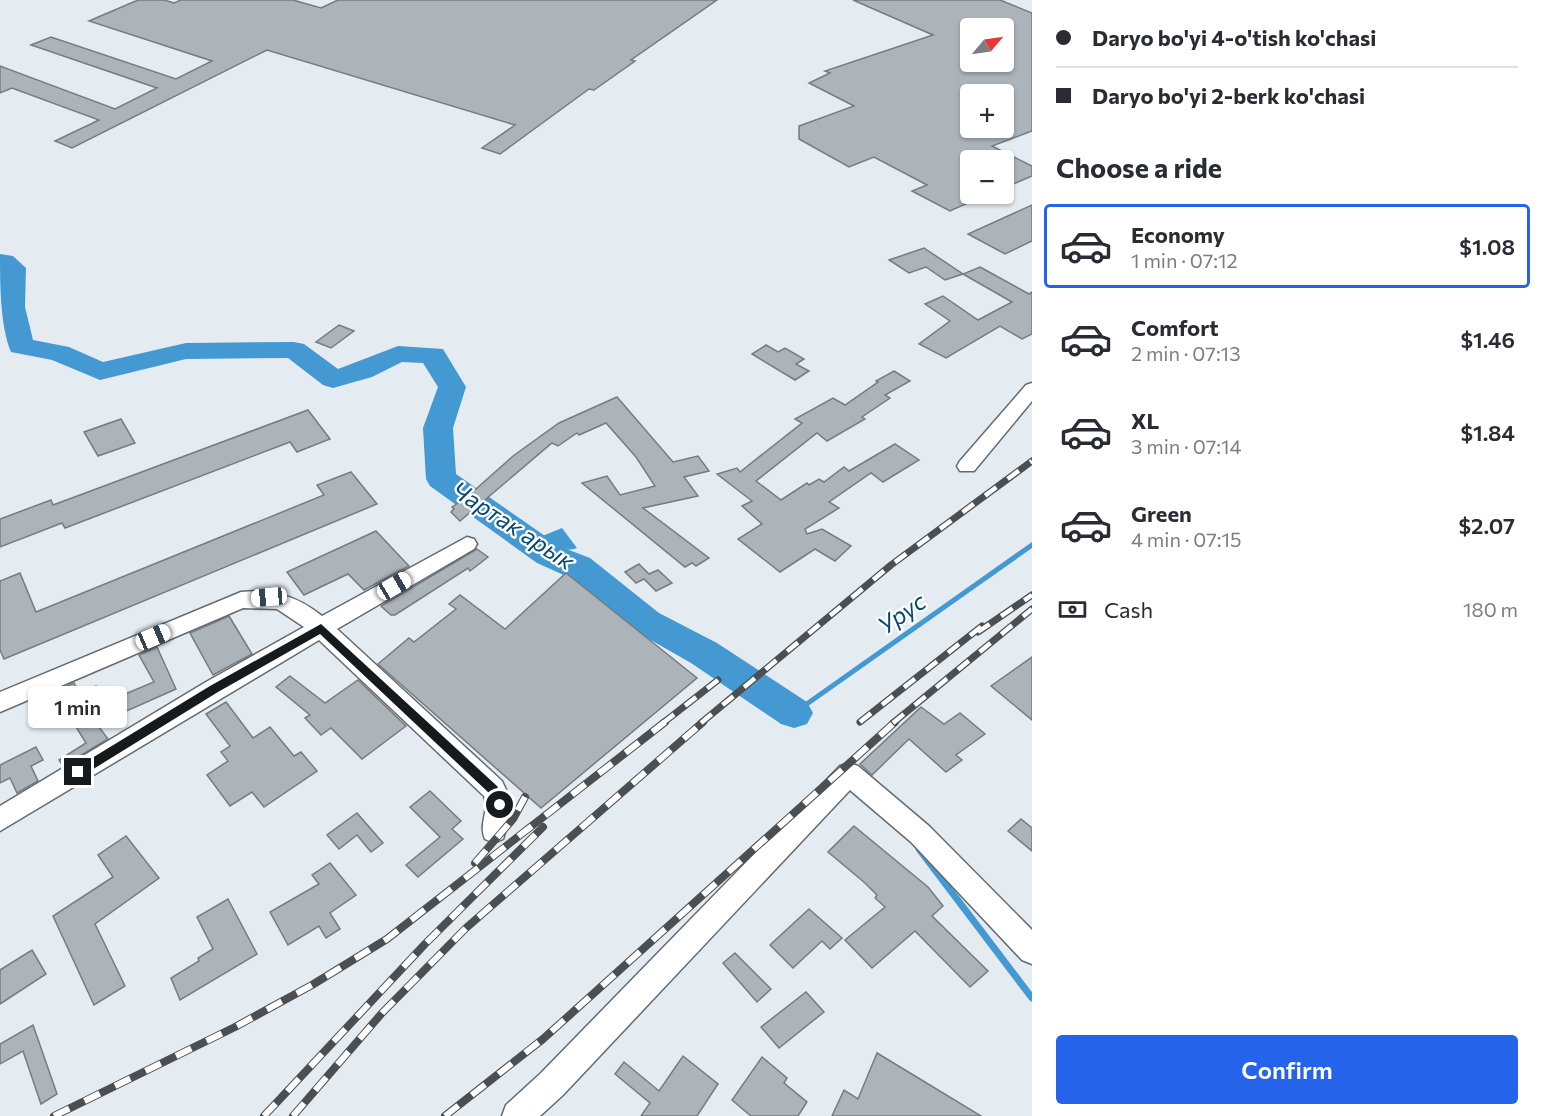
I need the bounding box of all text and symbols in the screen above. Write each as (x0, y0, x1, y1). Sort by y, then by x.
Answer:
north arrow (960, 18, 1014, 72)
map controls (960, 18, 1014, 204)
text: Daryo bo'yi 4-o'tish ko'chasi (1092, 24, 1376, 51)
text: Daryo bo'yi 2-berk ko'chasi (1092, 82, 1365, 109)
button: + (960, 84, 1014, 138)
button: − (960, 150, 1014, 204)
text: Choose a ride (1056, 151, 1222, 184)
icon: car (1059, 219, 1113, 273)
text: Economy (1131, 221, 1225, 248)
text: $1.08 (1459, 233, 1515, 260)
text: 1 min · 07:12 (1131, 248, 1238, 272)
icon: car (1059, 312, 1113, 366)
text: Comfort (1131, 314, 1219, 341)
text: $1.46 (1460, 326, 1515, 353)
text: 2 min · 07:13 (1131, 341, 1241, 365)
icon: car (1059, 405, 1113, 459)
text: XL (1131, 407, 1159, 434)
text: $1.84 (1460, 419, 1515, 446)
text: 3 min · 07:14 (1131, 434, 1241, 458)
water label: Чартак арык (447, 474, 581, 576)
icon: car (1059, 498, 1113, 552)
text: Green (1131, 500, 1192, 527)
text: $2.07 (1458, 512, 1515, 539)
text: 4 min · 07:15 (1131, 527, 1242, 551)
car (374, 569, 414, 603)
car (250, 586, 288, 608)
water label: Урус (871, 586, 931, 640)
icon: cash (1056, 593, 1089, 626)
text: Cash (1104, 596, 1153, 623)
text: 180 m (1463, 597, 1518, 621)
car (133, 622, 173, 652)
callout: 1 min (28, 685, 128, 727)
text: 1 min (54, 695, 101, 719)
route end (64, 758, 91, 785)
route start (486, 791, 513, 818)
button: Confirm (1056, 1035, 1518, 1104)

